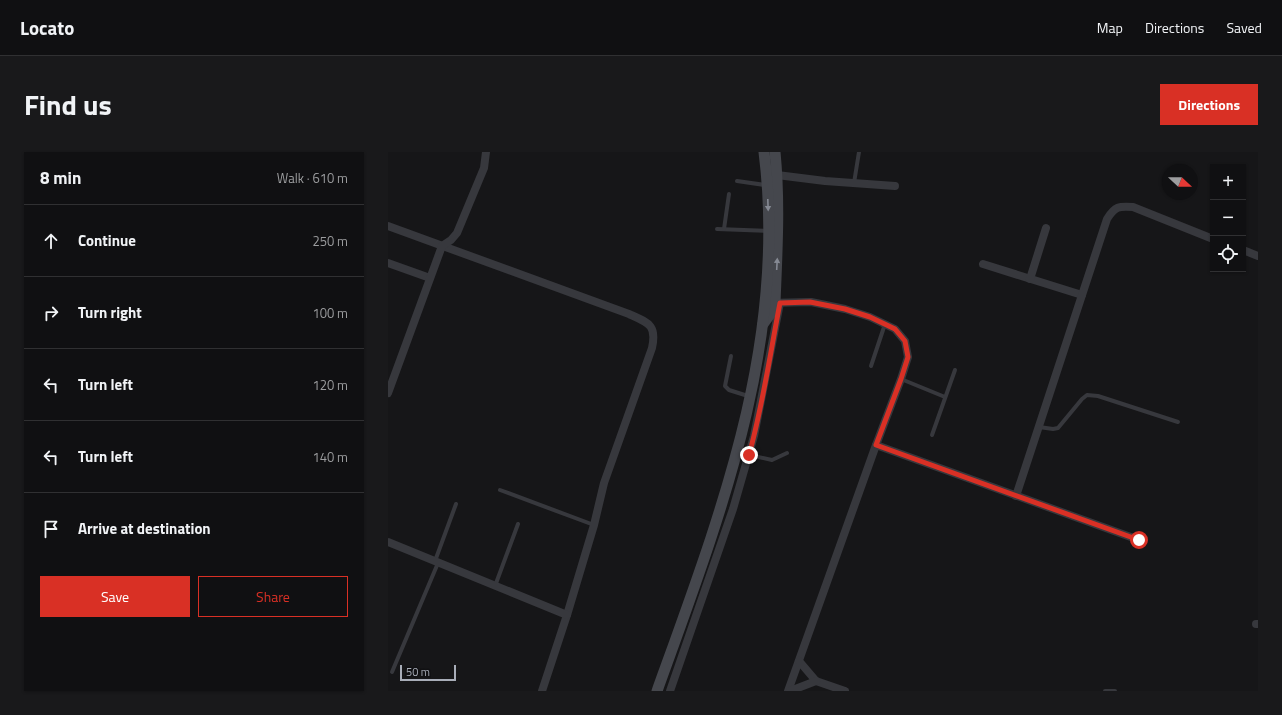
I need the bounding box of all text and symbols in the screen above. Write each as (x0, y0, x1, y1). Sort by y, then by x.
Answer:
text: Locato (20, 13, 74, 42)
text: Map (1097, 17, 1123, 38)
text: Directions (1145, 17, 1204, 38)
text: Saved (1226, 17, 1262, 38)
text: Find us (24, 83, 112, 126)
button: Directions (1160, 84, 1258, 125)
north arrow (1162, 164, 1198, 200)
map controls (1210, 164, 1246, 272)
button: + (1210, 164, 1246, 200)
text: 8 min (40, 165, 81, 191)
text: Walk · 610 m (277, 168, 348, 188)
one-way arrow (765, 199, 772, 211)
button: − (1210, 200, 1246, 236)
text: Continue (78, 229, 136, 252)
icon: ahead (40, 230, 62, 252)
text: 250 m (312, 231, 348, 251)
button: locate (1210, 236, 1246, 272)
one-way arrow (774, 257, 780, 270)
text: Turn right (78, 301, 142, 324)
icon: right (40, 302, 62, 324)
text: 100 m (312, 303, 348, 323)
text: Turn left (78, 373, 133, 396)
icon: left (40, 374, 62, 396)
text: 120 m (312, 375, 348, 395)
text: Turn left (78, 445, 133, 468)
icon: left (40, 446, 62, 468)
route end (740, 446, 758, 464)
text: 140 m (312, 447, 348, 467)
text: Arrive at destination (78, 517, 211, 540)
icon: arrive (40, 518, 62, 540)
route start (1130, 531, 1148, 549)
button: Save (40, 576, 190, 617)
button: Share (198, 576, 348, 617)
scale bar (400, 663, 456, 682)
text: 50 m (406, 664, 430, 680)

